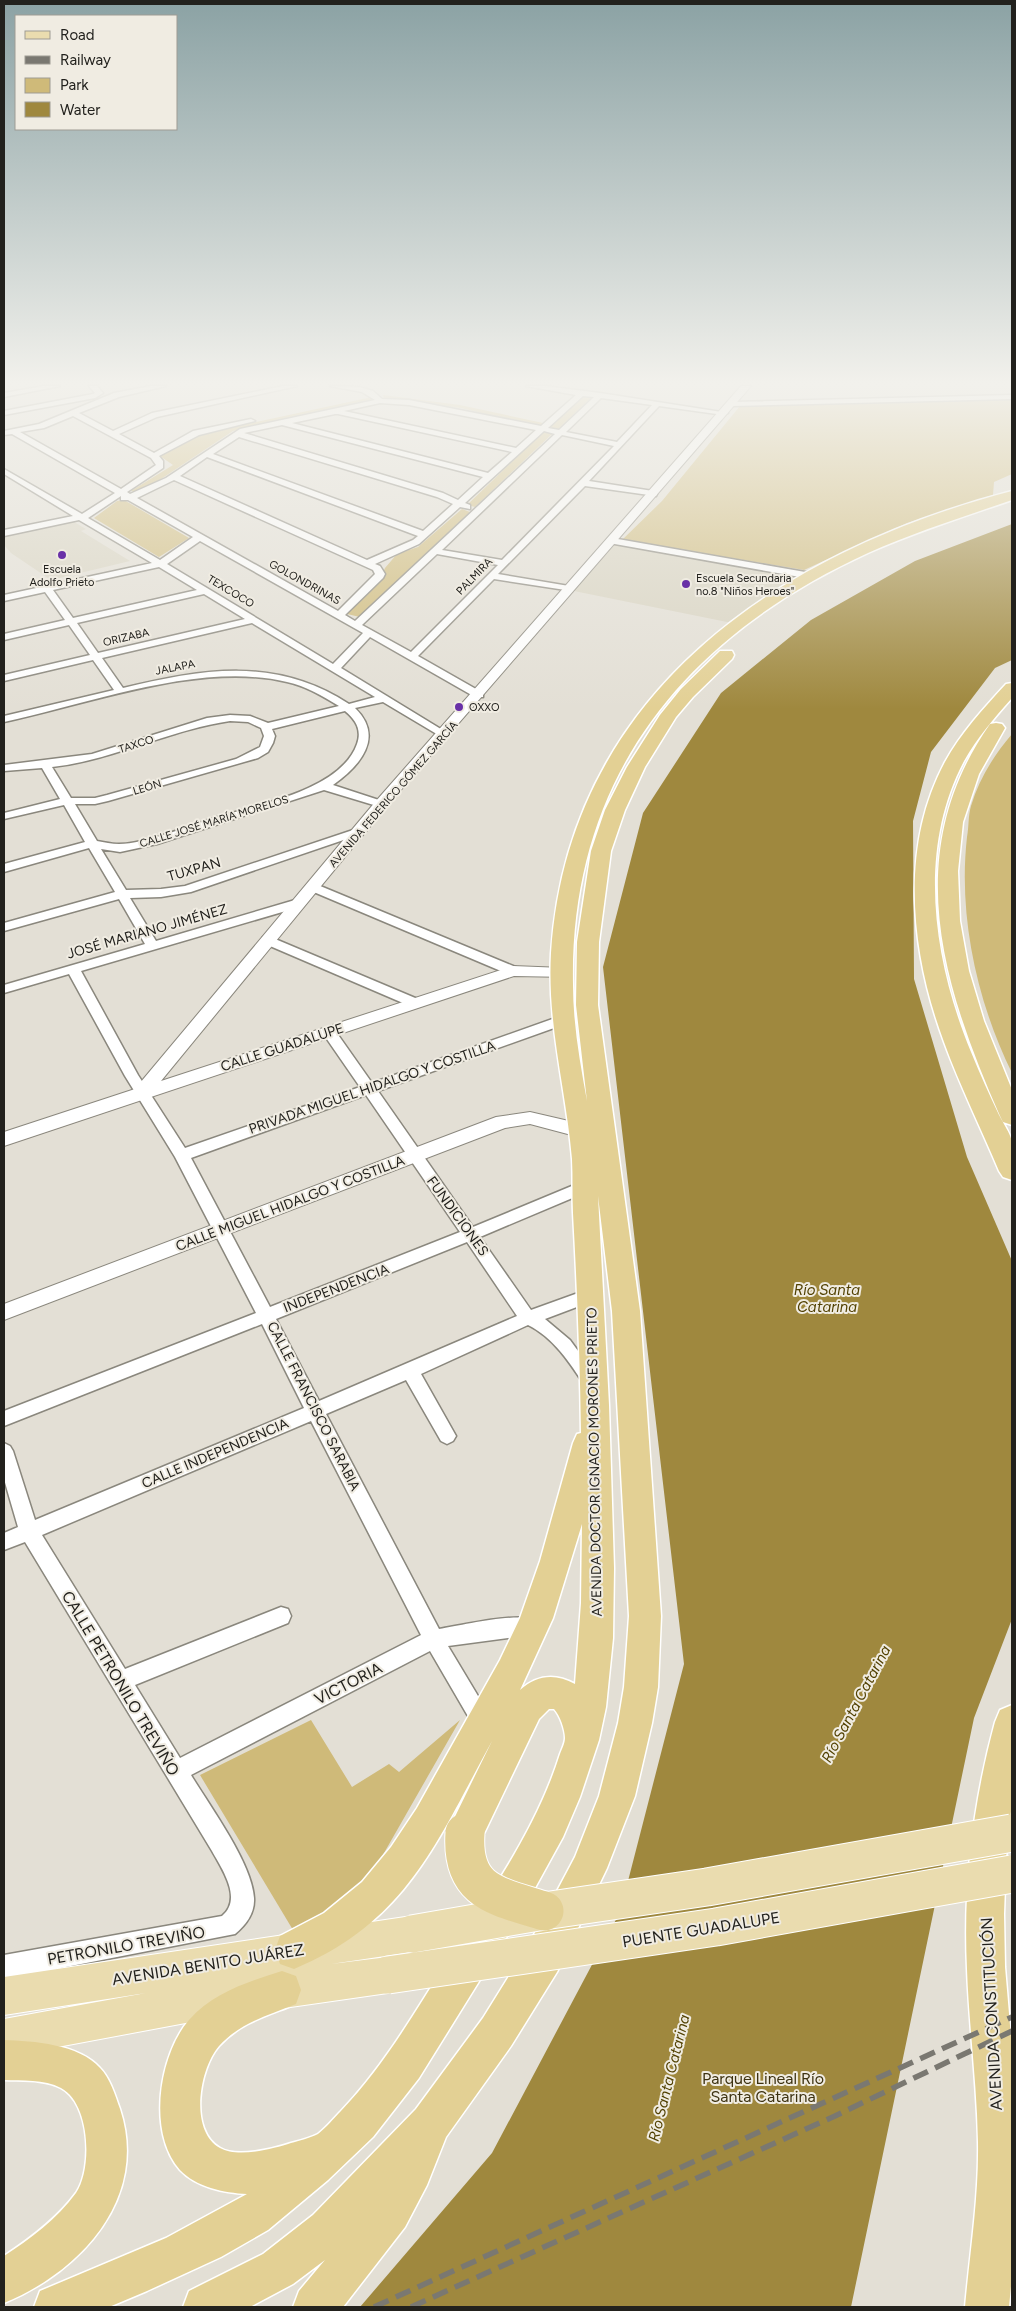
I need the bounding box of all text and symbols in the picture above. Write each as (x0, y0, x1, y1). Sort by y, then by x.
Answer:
legend (15, 15, 178, 130)
text: Road (60, 26, 95, 44)
text: Railway (60, 51, 111, 69)
text: Park (60, 76, 89, 94)
text: Water (60, 101, 100, 119)
marker: Escuela Adolfo Prieto (56, 549, 68, 561)
street label: PALMIRA (454, 555, 495, 597)
street label: GOLONDRINAS (267, 557, 343, 608)
place label: Escuela Adolfo Prieto (30, 563, 94, 589)
street label: TEXCOCO (205, 572, 257, 611)
place label: Escuela Secundaria no.8 "Niños Heroes" (696, 572, 794, 598)
marker: Escuela Secundaria no.8 "Niños Heroes" (680, 578, 692, 590)
street label: ORIZABA (102, 626, 151, 649)
street label: JALAPA (154, 657, 197, 678)
marker: OXXO (453, 701, 465, 713)
place label: OXXO (469, 701, 500, 714)
street label: AVENIDA FEDERICO GÓMEZ GARCÍA (326, 718, 461, 870)
street label: TAXCO (117, 733, 156, 756)
street label: LEÓN (131, 776, 163, 798)
street label: CALLE JOSÉ MARÍA MORELOS (138, 793, 290, 850)
street label: TUXPAN (166, 854, 223, 885)
street label: JOSÉ MARIANO JIMÉNEZ (65, 900, 229, 963)
street label: CALLE GUADALUPE (218, 1020, 346, 1075)
street label: PRIVADA MIGUEL HIDALGO Y COSTILLA (247, 1037, 498, 1138)
street label: CALLE MIGUEL HIDALGO Y COSTILLA (173, 1152, 407, 1255)
street label: FUNDICIONES (423, 1173, 492, 1259)
street label: INDEPENDENCIA (281, 1260, 392, 1316)
water label: Río Santa Catarina (794, 1281, 860, 1316)
street label: AVENIDA DOCTOR IGNACIO MORONES PRIETO (583, 1307, 606, 1617)
street label: CALLE FRANCISCO SARABIA (263, 1319, 364, 1494)
street label: CALLE INDEPENDENCIA (139, 1415, 292, 1492)
street label: CALLE PETRONILO TREVIÑO (58, 1587, 183, 1779)
water label: Río Santa Catarina (818, 1642, 895, 1766)
street label: VICTORIA (311, 1658, 385, 1709)
street label: PUENTE GUADALUPE (621, 1908, 781, 1951)
street label: AVENIDA CONSTITUCIÓN (977, 1917, 1006, 2111)
street label: PETRONILO TREVIÑO (46, 1922, 206, 1969)
street label: AVENIDA BENITO JUÁREZ (111, 1940, 306, 1989)
water label: Río Santa Catarina (645, 2013, 693, 2143)
park label: Parque Lineal Río Santa Catarina (702, 2069, 824, 2106)

